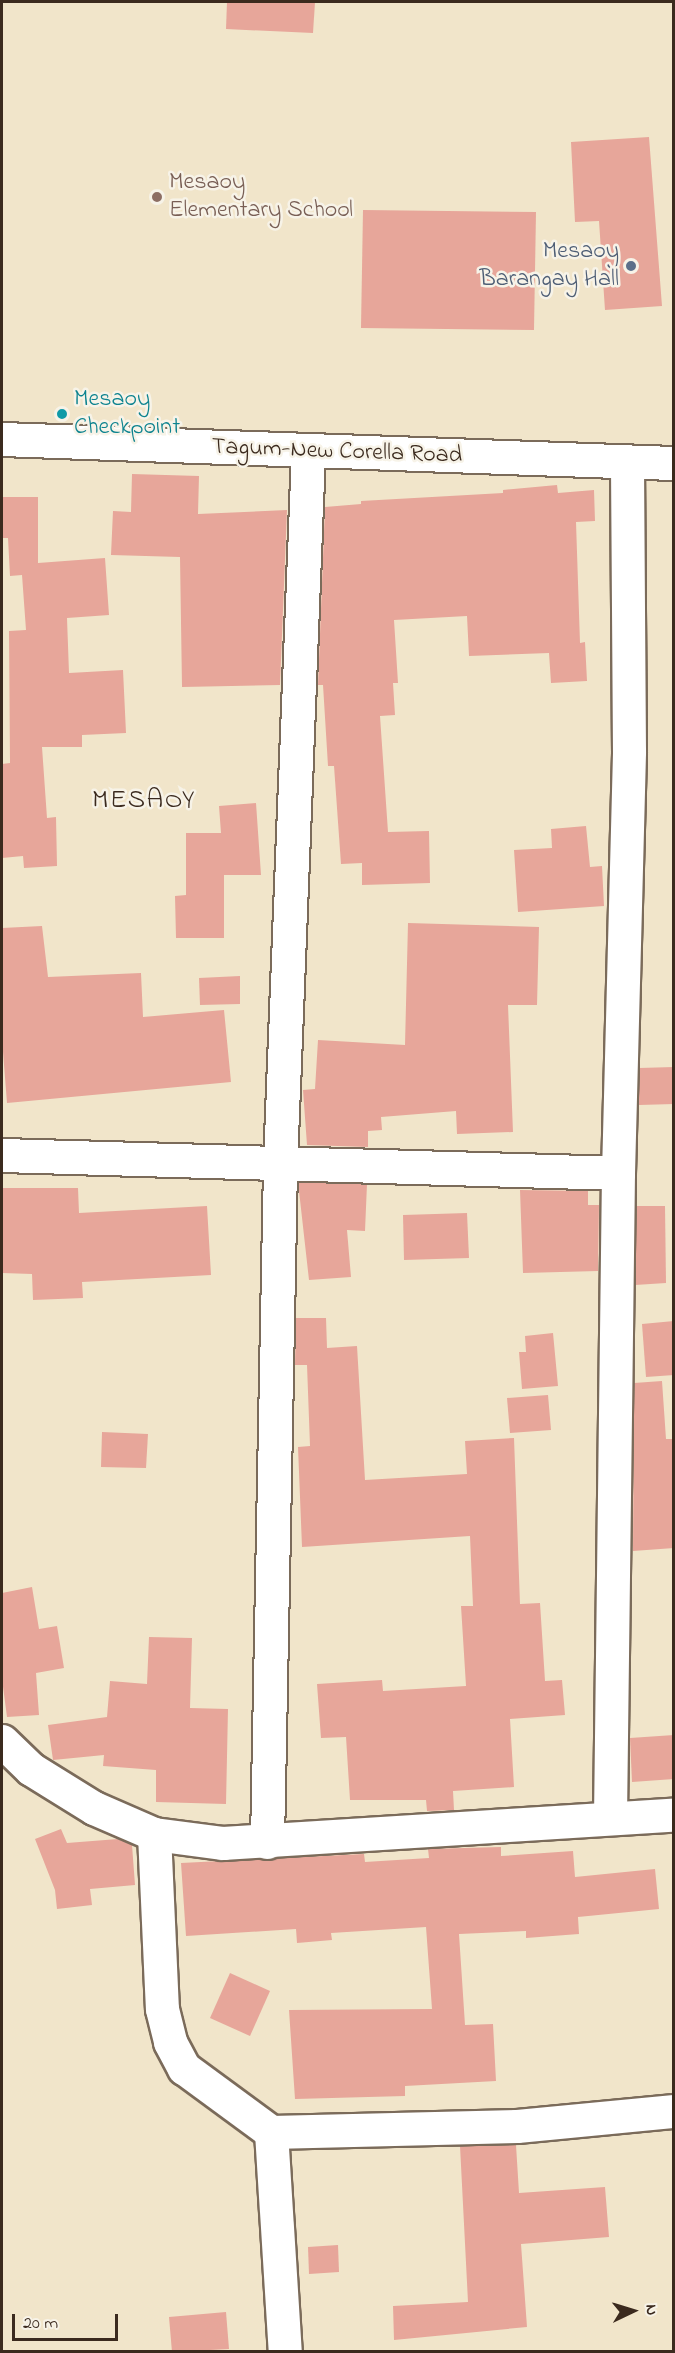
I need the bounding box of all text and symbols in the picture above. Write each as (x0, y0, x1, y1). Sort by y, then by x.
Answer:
place label: Mesaoy Elementary School (169, 169, 353, 225)
marker: Mesaoy Elementary School (150, 190, 164, 204)
place label: Mesaoy Barangay Hall (480, 238, 619, 294)
marker: Mesaoy Barangay Hall (624, 259, 638, 273)
place label: Mesaoy Checkpoint (74, 386, 180, 442)
marker: Mesaoy Checkpoint (55, 407, 69, 421)
street label: Tagum-New Corella Road (211, 433, 463, 471)
district label: MESAOY (92, 785, 196, 817)
north arrow (603, 2281, 663, 2341)
scale bar (15, 2302, 122, 2340)
text: N (639, 2304, 663, 2316)
text: 20 m (23, 2311, 58, 2337)

